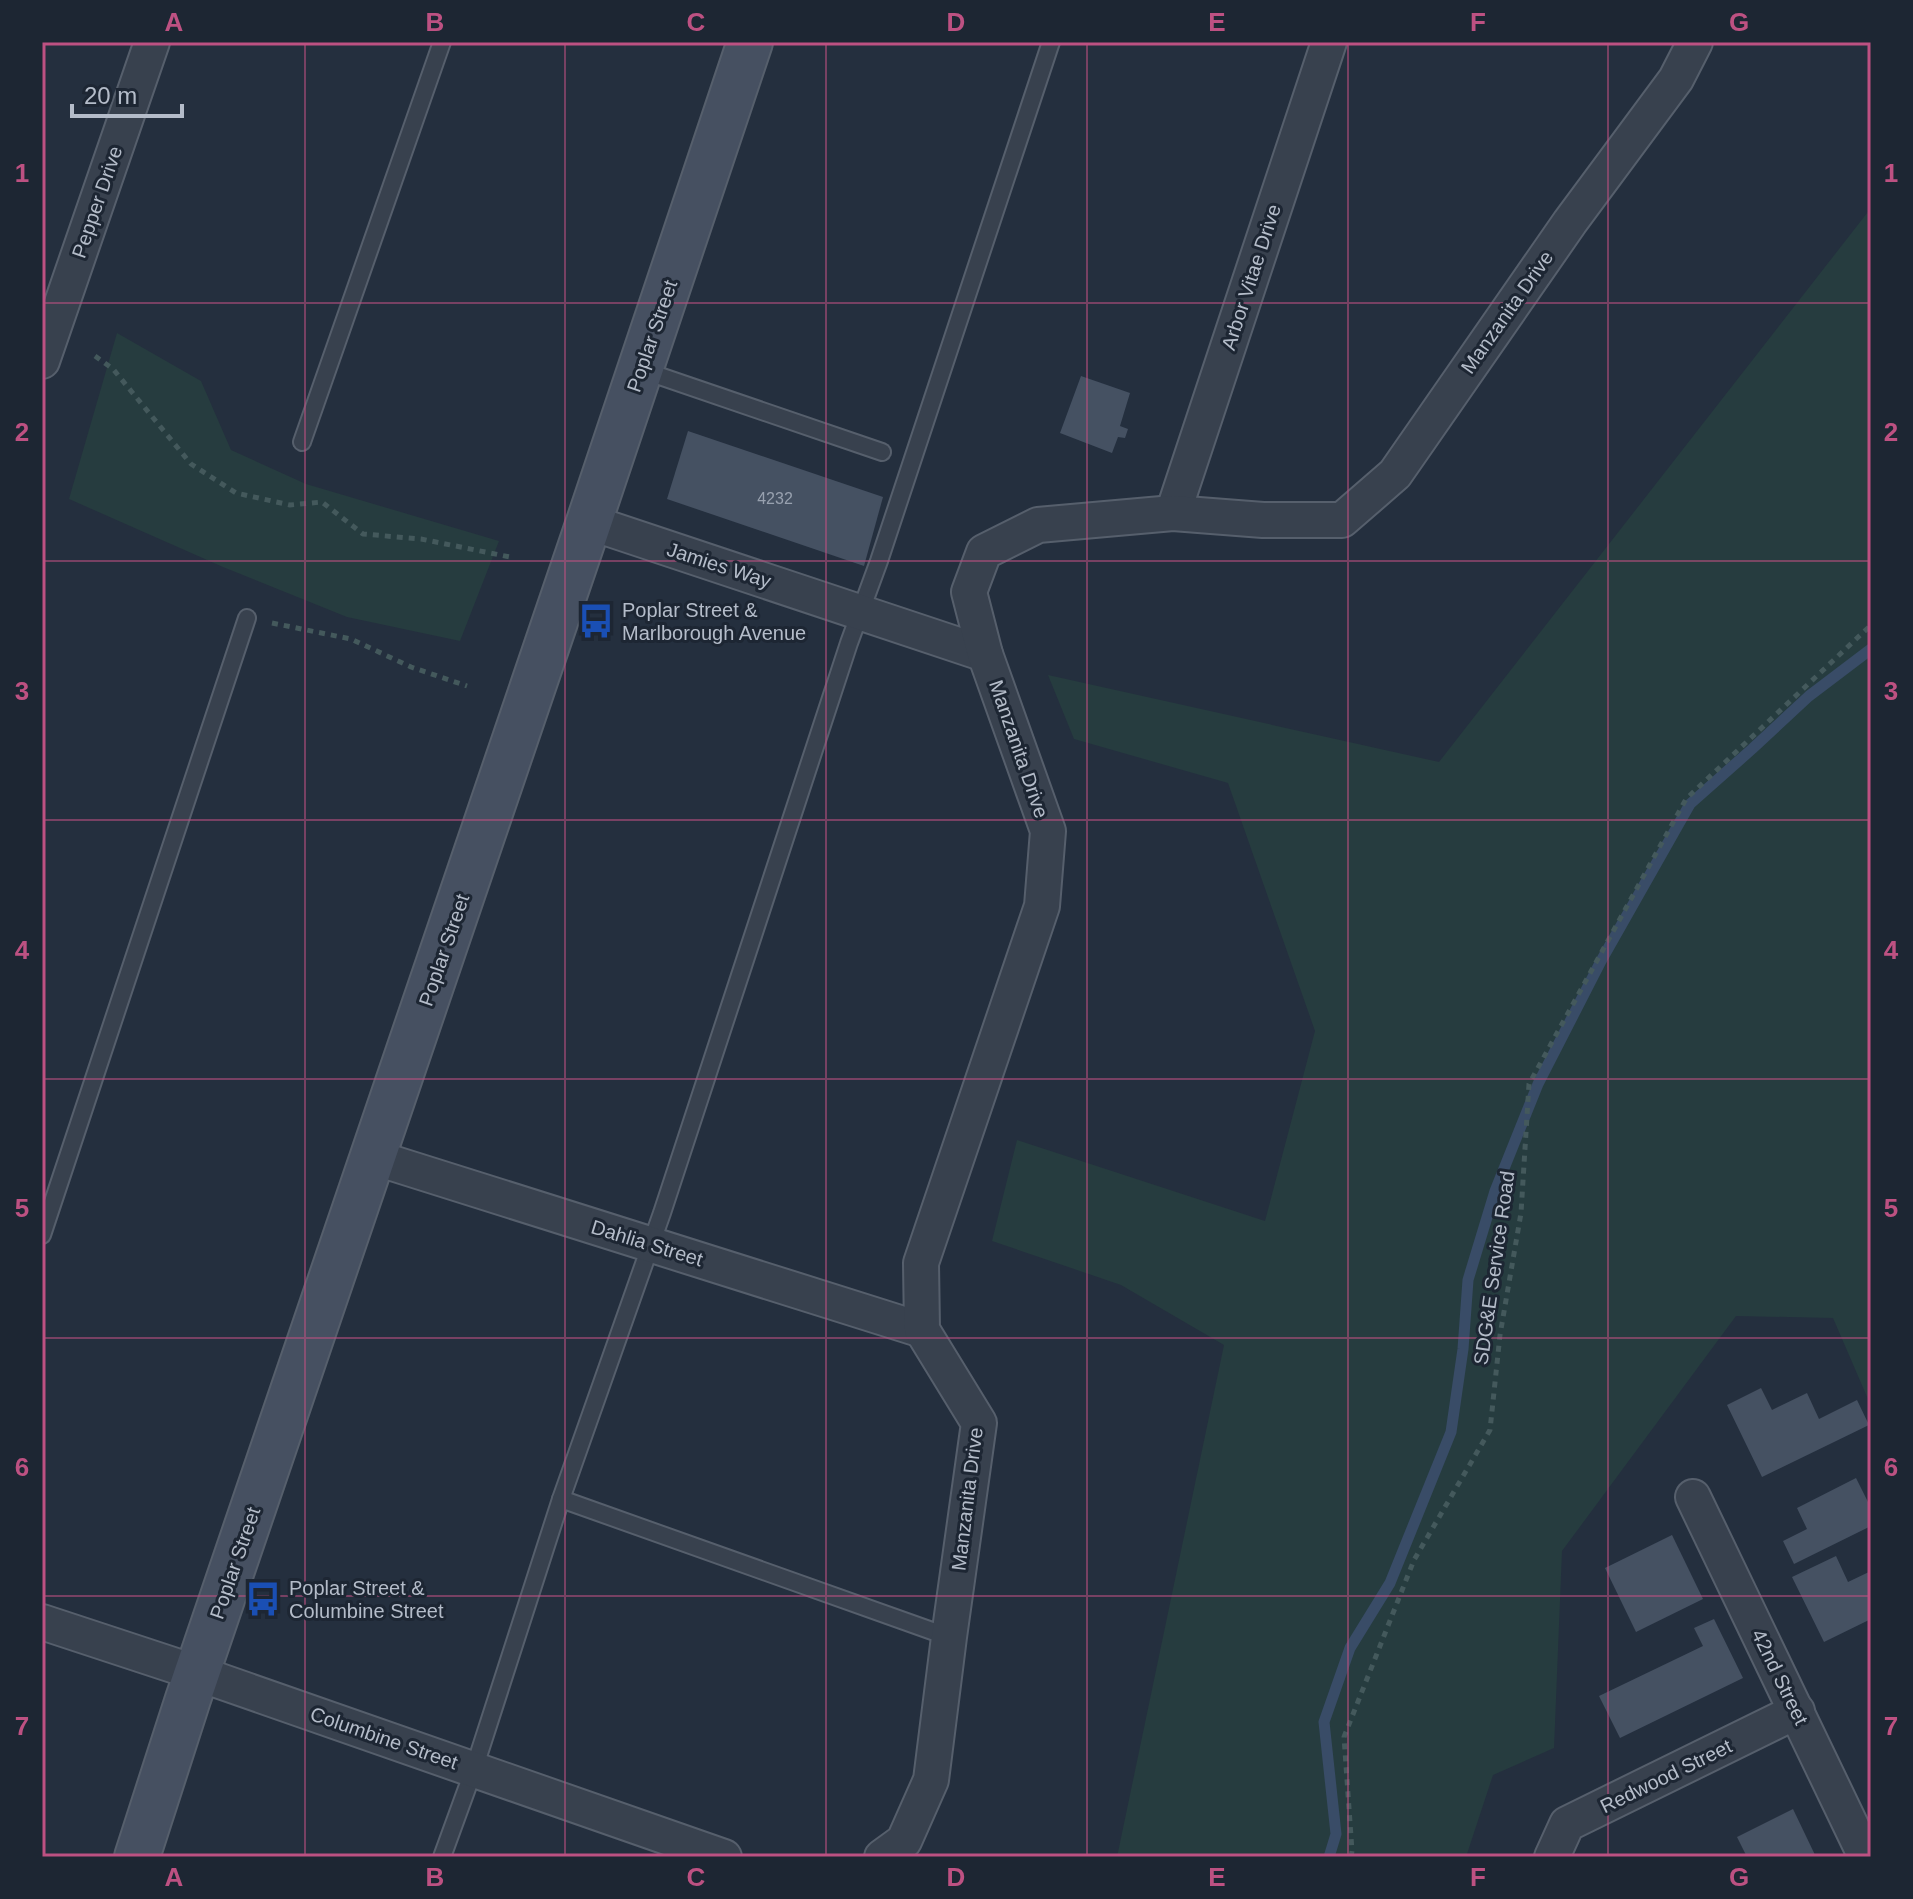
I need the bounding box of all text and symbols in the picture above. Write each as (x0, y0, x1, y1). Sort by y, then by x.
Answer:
text: A (165, 7, 184, 37)
text: B (426, 7, 444, 37)
text: C (687, 7, 706, 37)
text: D (947, 7, 965, 37)
text: E (1208, 7, 1226, 37)
text: F (1470, 7, 1486, 37)
text: G (1729, 7, 1749, 37)
scale bar (72, 68, 182, 118)
text: 20 m (84, 82, 137, 109)
street label: Pepper Drive (68, 143, 126, 261)
text: 1 (15, 158, 29, 188)
text: 1 (1884, 158, 1898, 188)
street label: Arbor Vitae Drive (1217, 201, 1285, 353)
street label: Manzanita Drive (1457, 247, 1557, 377)
street label: Poplar Street (623, 277, 682, 395)
text: 2 (15, 417, 29, 447)
text: 2 (1884, 417, 1898, 447)
house number: 4232 (757, 490, 793, 507)
street label: Jamies Way (664, 538, 774, 592)
place label: Poplar Street & Marlborough Avenue (622, 599, 806, 644)
bus stop icon: Poplar Street & Marlborough Avenue (577, 602, 615, 640)
text: 3 (15, 676, 29, 706)
text: 3 (1884, 676, 1898, 706)
street label: Manzanita Drive (985, 677, 1053, 821)
street label: Poplar Street (415, 891, 474, 1009)
text: 4 (15, 935, 30, 965)
text: 4 (1884, 935, 1899, 965)
street label: SDG&E Service Road (1469, 1170, 1519, 1366)
text: 5 (15, 1193, 29, 1223)
text: 5 (1884, 1193, 1898, 1223)
street label: Dahlia Street (588, 1216, 706, 1271)
street label: Manzanita Drive (947, 1426, 987, 1572)
text: 6 (15, 1452, 29, 1482)
text: 6 (1884, 1452, 1898, 1482)
street label: Poplar Street (206, 1504, 265, 1622)
place label: Poplar Street & Columbine Street (289, 1577, 444, 1622)
bus stop icon: Poplar Street & Columbine Street (244, 1580, 282, 1618)
street label: 42nd Street (1747, 1626, 1813, 1729)
street label: Columbine Street (307, 1702, 461, 1774)
text: 7 (15, 1711, 29, 1741)
text: 7 (1884, 1711, 1898, 1741)
street label: Redwood Street (1597, 1734, 1736, 1817)
text: A (165, 1862, 184, 1892)
text: B (426, 1862, 444, 1892)
text: C (687, 1862, 706, 1892)
text: D (947, 1862, 965, 1892)
text: E (1208, 1862, 1226, 1892)
text: F (1470, 1862, 1486, 1892)
text: G (1729, 1862, 1749, 1892)

